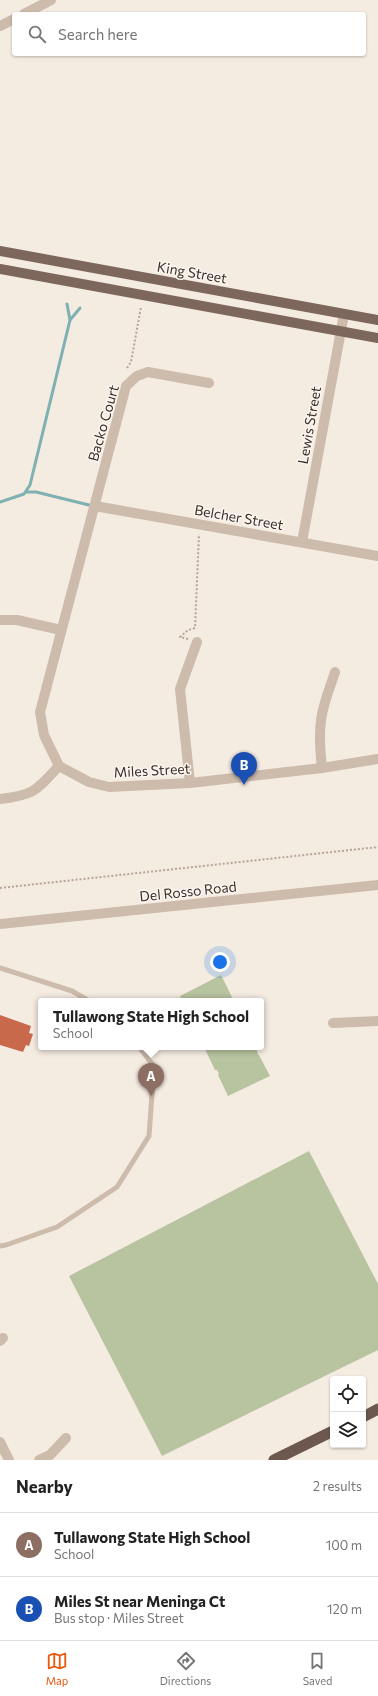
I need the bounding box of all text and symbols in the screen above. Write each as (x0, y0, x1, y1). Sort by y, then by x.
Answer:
search box (12, 12, 366, 56)
icon: search (26, 23, 48, 45)
text: Search here (58, 25, 137, 43)
street label: King Street (156, 257, 229, 287)
street label: Backo Court (84, 383, 122, 463)
street label: Lewis Street (294, 385, 324, 465)
street label: Belcher Street (193, 501, 285, 533)
pin: B (231, 752, 257, 785)
street label: Miles Street (113, 759, 191, 780)
street label: Del Rosso Road (139, 877, 237, 905)
your location (210, 952, 230, 972)
popup (38, 998, 264, 1050)
text: Tullawong State High School (53, 1007, 249, 1025)
text: School (53, 1025, 93, 1041)
pin: A (138, 1063, 164, 1096)
map controls (330, 1376, 366, 1448)
button: locate (330, 1376, 366, 1412)
button: layers (330, 1412, 366, 1448)
text: Nearby (16, 1476, 73, 1497)
text: 2 results (313, 1478, 362, 1494)
text: Tullawong State High School (54, 1528, 250, 1546)
text: A (24, 1537, 34, 1553)
text: 100 m (326, 1537, 362, 1553)
text: School (54, 1546, 94, 1562)
text: Miles St near Meninga Ct (54, 1592, 225, 1610)
text: B (25, 1601, 33, 1617)
text: 120 m (327, 1601, 362, 1617)
text: Bus stop · Miles Street (54, 1610, 184, 1626)
tab: Map (46, 1650, 68, 1687)
tab: Directions (160, 1650, 211, 1687)
tab: Saved (303, 1650, 332, 1687)

